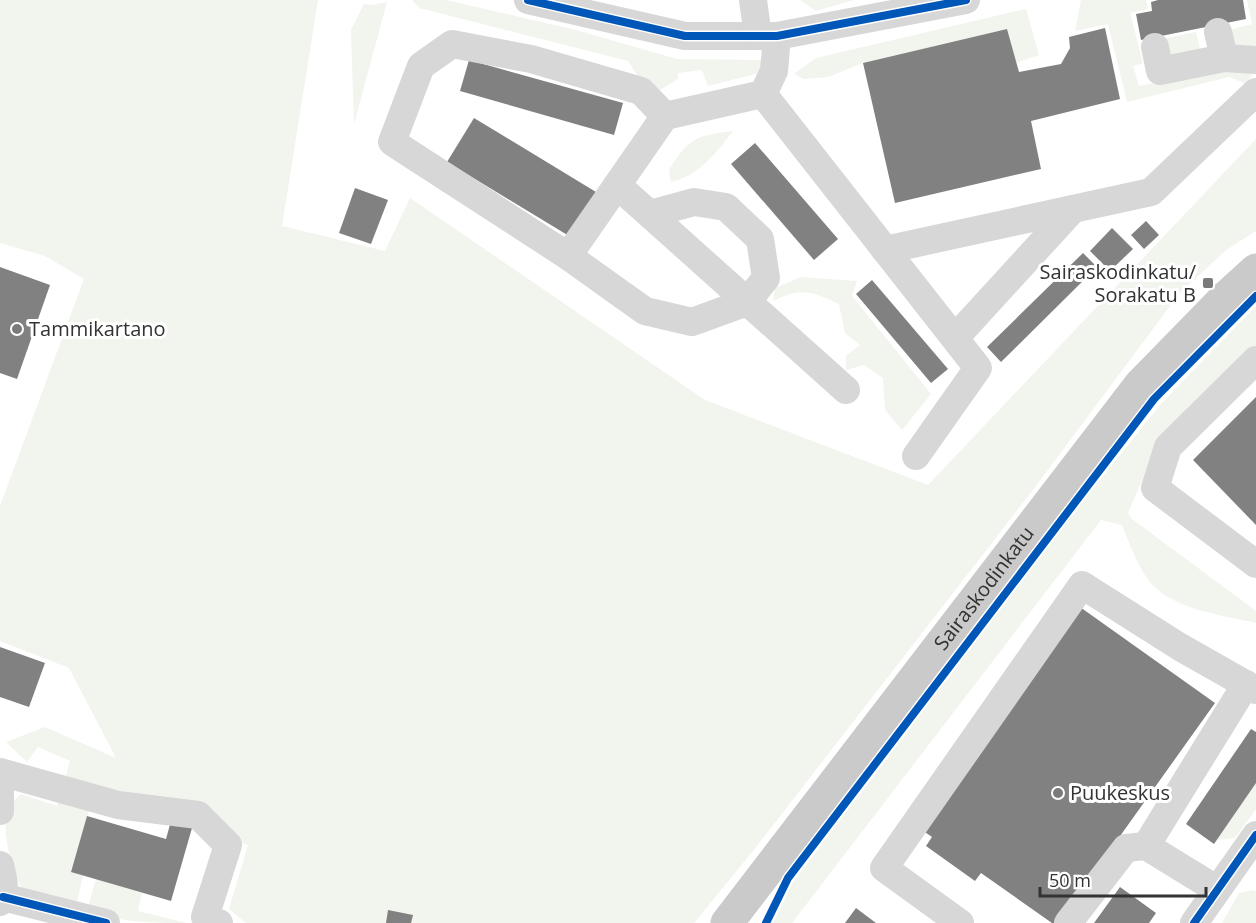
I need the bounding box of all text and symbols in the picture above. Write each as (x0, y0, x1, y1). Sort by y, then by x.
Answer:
place label: Sairaskodinkatu/ Sorakatu B (1040, 258, 1197, 308)
marker: Sairaskodinkatu/ Sorakatu B (1201, 276, 1215, 290)
place label: Tammikartano (29, 315, 166, 342)
marker: Tammikartano (10, 322, 24, 336)
street label: Sairaskodinkatu (927, 521, 1040, 655)
place label: Puukeskus (1070, 779, 1170, 806)
marker: Puukeskus (1051, 786, 1065, 800)
scale bar (1040, 860, 1206, 898)
text: 50 m (1049, 868, 1091, 892)

